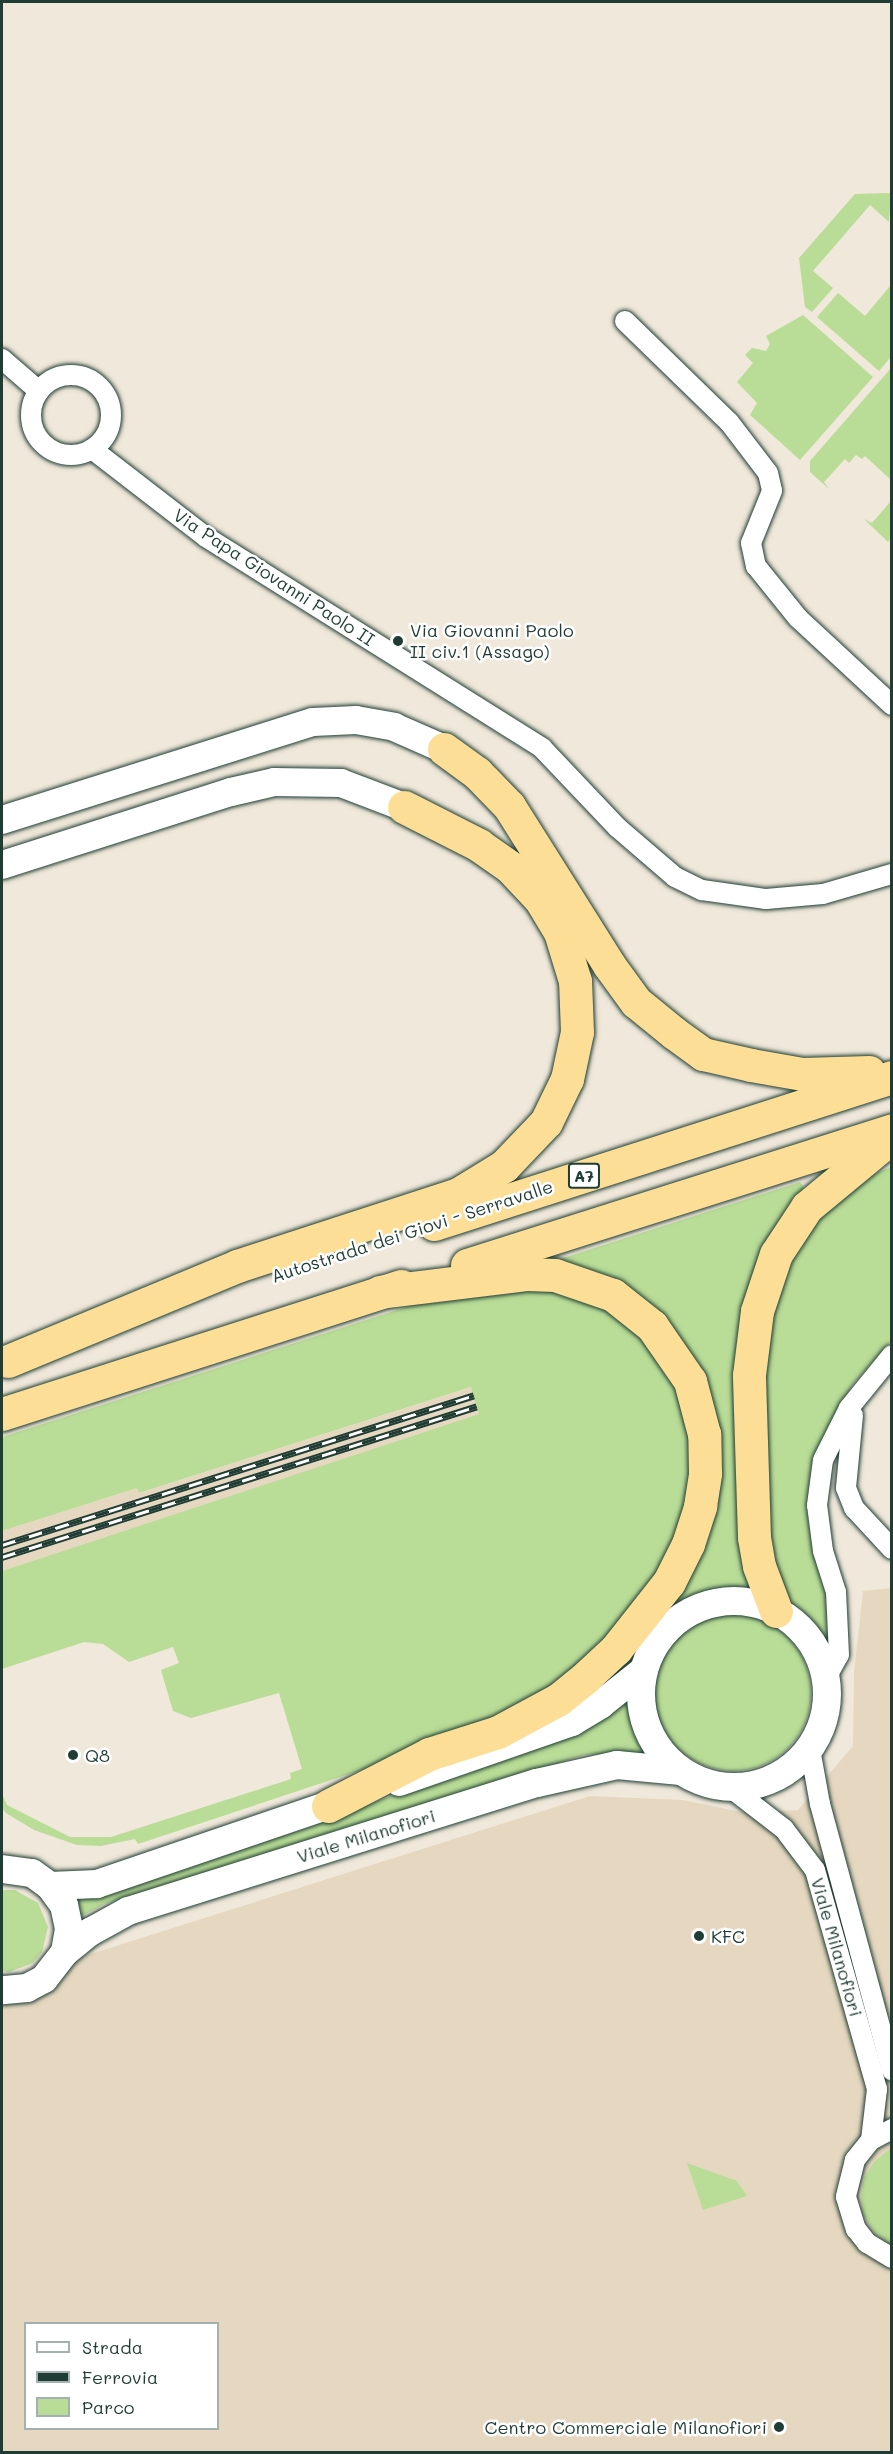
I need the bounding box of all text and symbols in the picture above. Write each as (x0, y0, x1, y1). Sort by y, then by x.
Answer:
street label: Via Papa Giovanni Paolo II (169, 504, 379, 650)
place label: Via Giovanni Paolo II civ.1 (Assago) (410, 620, 574, 662)
marker: Via Giovanni Paolo II civ.1 (Assago) (391, 634, 405, 648)
road number: A7 (568, 1163, 600, 1189)
street label: Autostrada dei Giovi - Serravalle (268, 1175, 556, 1287)
place label: Q8 (85, 1744, 110, 1766)
marker: Q8 (66, 1748, 80, 1762)
street label: Viale Milanofiori (294, 1805, 438, 1867)
street label: Viale Milanofiori (807, 1875, 867, 2019)
place label: KFC (711, 1925, 745, 1947)
marker: KFC (692, 1929, 706, 1943)
legend (24, 2322, 219, 2430)
text: Strada (82, 2335, 143, 2359)
text: Ferrovia (82, 2365, 158, 2389)
text: Parco (82, 2395, 135, 2419)
place label: Centro Commerciale Milanofiori (485, 2416, 767, 2438)
marker: Centro Commerciale Milanofiori (772, 2420, 786, 2434)

